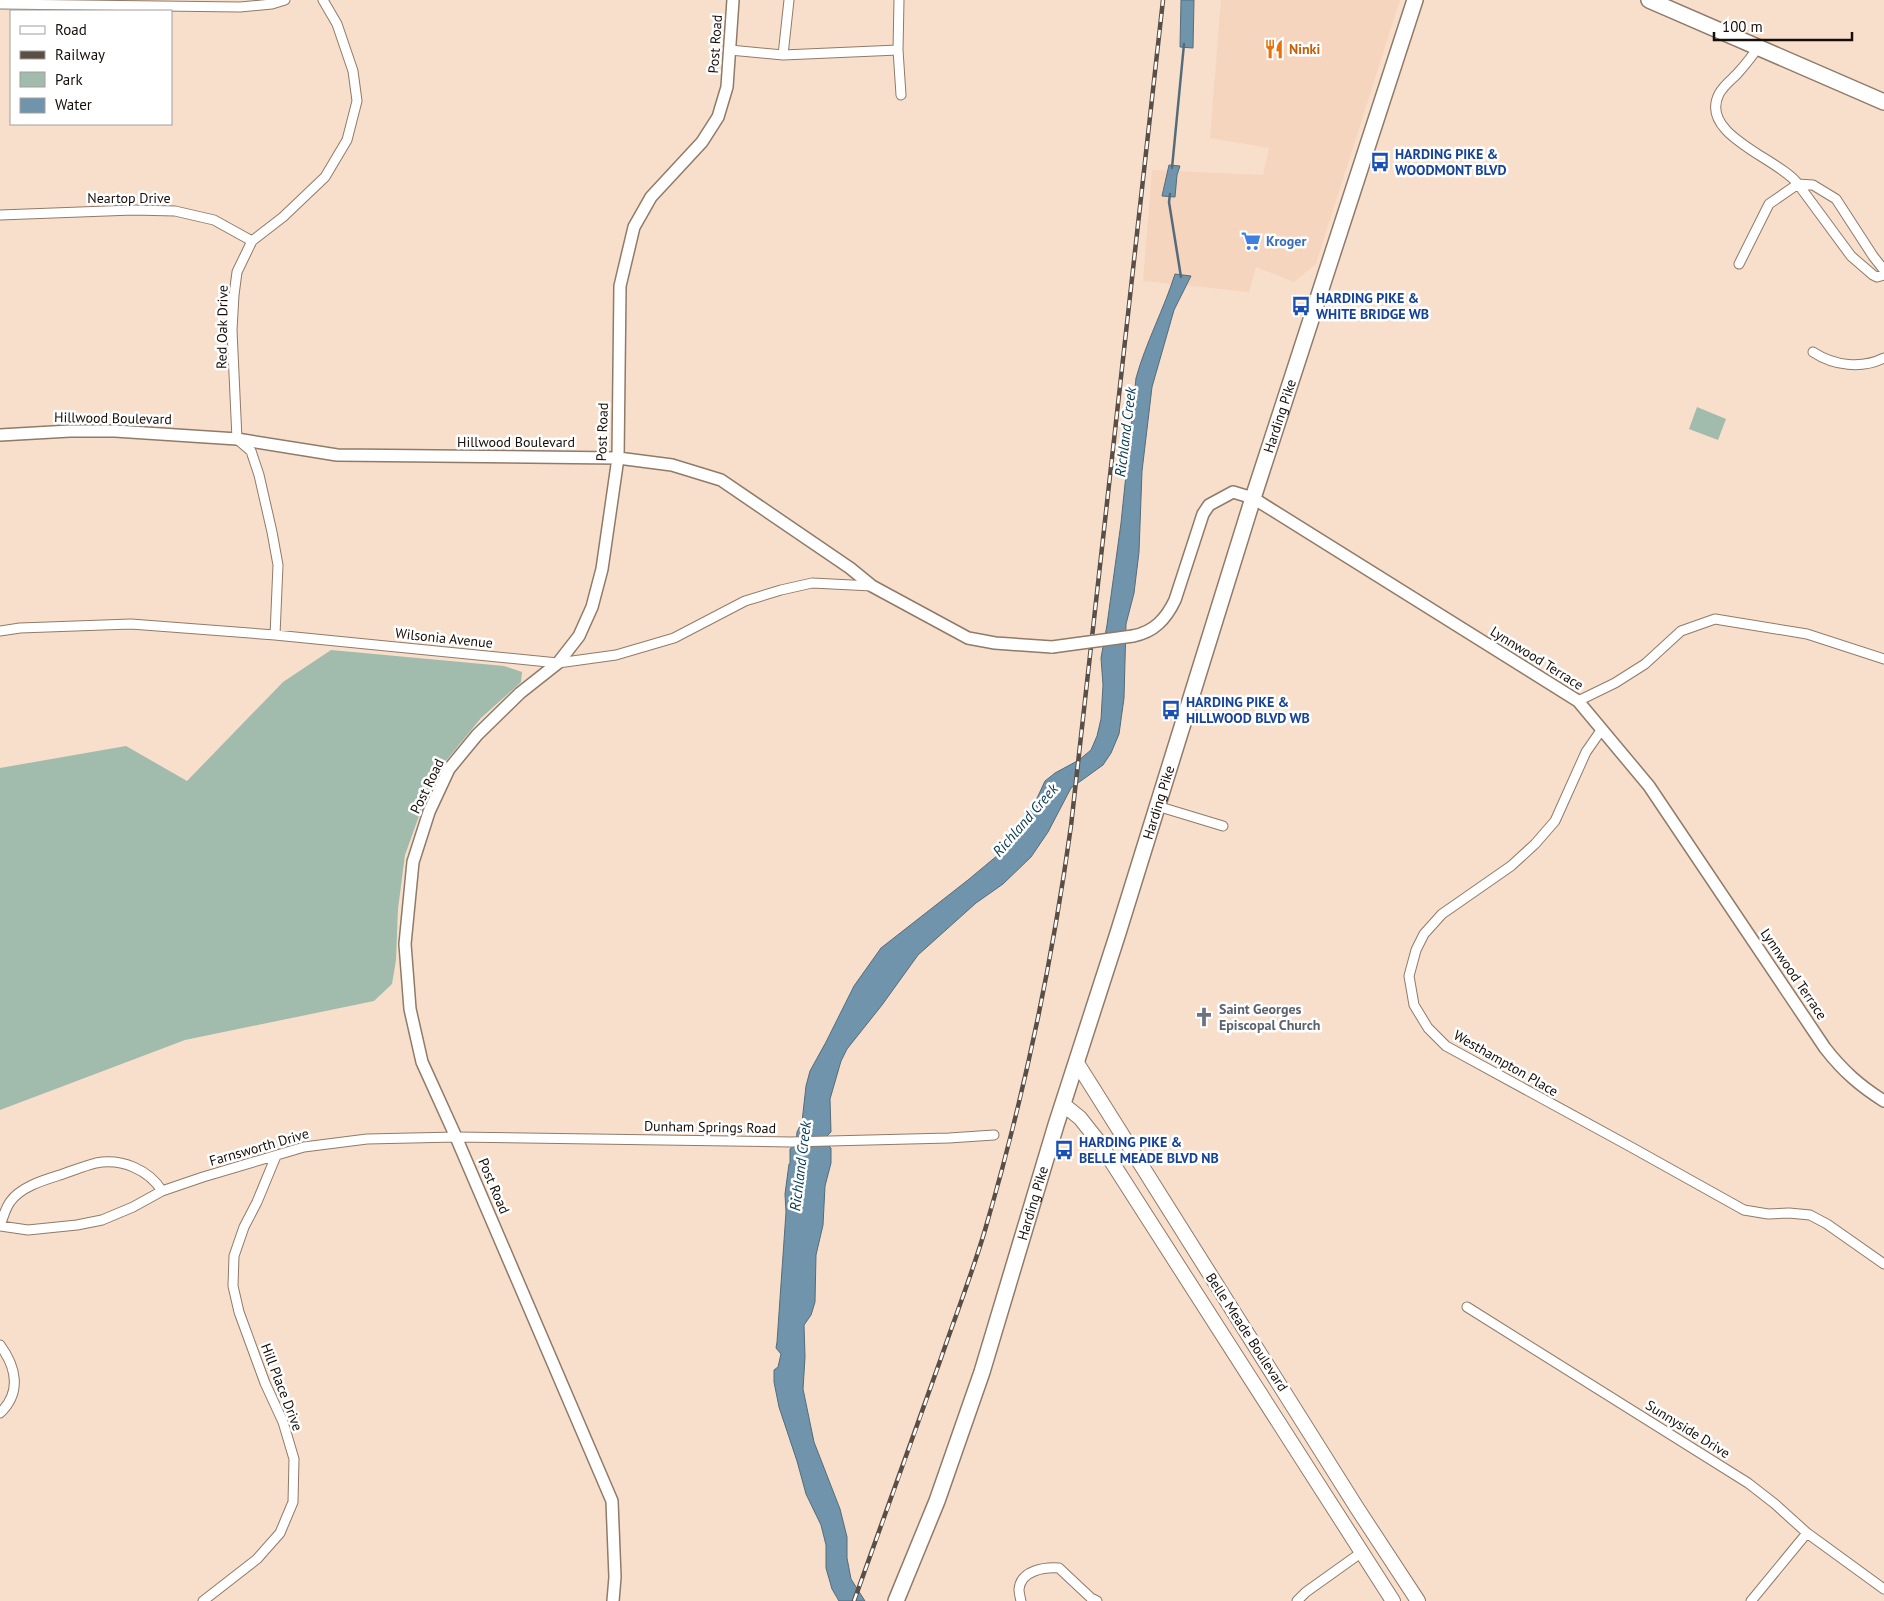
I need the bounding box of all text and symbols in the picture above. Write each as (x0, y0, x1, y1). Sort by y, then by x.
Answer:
legend (10, 10, 172, 125)
scale bar (1714, 10, 1852, 42)
street label: Post Road (704, 14, 726, 74)
text: 100 m (1722, 17, 1763, 36)
text: Road (55, 20, 87, 39)
restaurant icon: Ninki (1263, 38, 1285, 60)
place label: Ninki (1289, 40, 1320, 58)
text: Railway (55, 45, 105, 64)
text: Park (55, 70, 83, 89)
text: Water (55, 95, 92, 114)
place label: HARDING PIKE & WOODMONT BLVD (1395, 145, 1507, 179)
bus stop icon: HARDING PIKE & WOODMONT BLVD (1369, 151, 1391, 173)
street label: Neartop Drive (87, 189, 171, 207)
supermarket icon: Kroger (1240, 230, 1262, 252)
place label: Kroger (1266, 232, 1306, 250)
street label: Red Oak Drive (212, 285, 232, 369)
place label: HARDING PIKE & WHITE BRIDGE WB (1316, 289, 1429, 323)
bus stop icon: HARDING PIKE & WHITE BRIDGE WB (1290, 295, 1312, 317)
street label: Harding Pike (1259, 377, 1300, 455)
water label: Richland Creek (1110, 385, 1140, 478)
street label: Post Road (592, 402, 612, 462)
street label: Hillwood Boulevard (54, 408, 172, 428)
street label: Hillwood Boulevard (457, 433, 575, 451)
street label: Lynnwood Terrace (1487, 622, 1587, 694)
street label: Wilsonia Avenue (394, 624, 494, 652)
place label: HARDING PIKE & HILLWOOD BLVD WB (1186, 693, 1310, 727)
bus stop icon: HARDING PIKE & HILLWOOD BLVD WB (1160, 699, 1182, 721)
street label: Post Road (406, 756, 448, 816)
street label: Harding Pike (1139, 763, 1178, 842)
water label: Richland Creek (988, 779, 1063, 860)
street label: Lynnwood Terrace (1757, 925, 1831, 1023)
place label: Saint Georges Episcopal Church (1219, 1000, 1320, 1034)
church icon: Saint Georges Episcopal Church (1193, 1006, 1215, 1028)
street label: Westhampton Place (1451, 1026, 1561, 1100)
street label: Dunham Springs Road (644, 1117, 776, 1137)
water label: Richland Creek (785, 1119, 815, 1212)
street label: Farnsworth Drive (207, 1124, 311, 1170)
place label: HARDING PIKE & BELLE MEADE BLVD NB (1079, 1133, 1219, 1167)
bus stop icon: HARDING PIKE & BELLE MEADE BLVD NB (1053, 1139, 1075, 1161)
street label: Post Road (474, 1155, 514, 1217)
street label: Harding Pike (1013, 1164, 1052, 1242)
street label: Belle Meade Boulevard (1202, 1269, 1292, 1395)
street label: Hill Place Drive (257, 1341, 307, 1433)
street label: Sunnyside Drive (1642, 1396, 1734, 1462)

